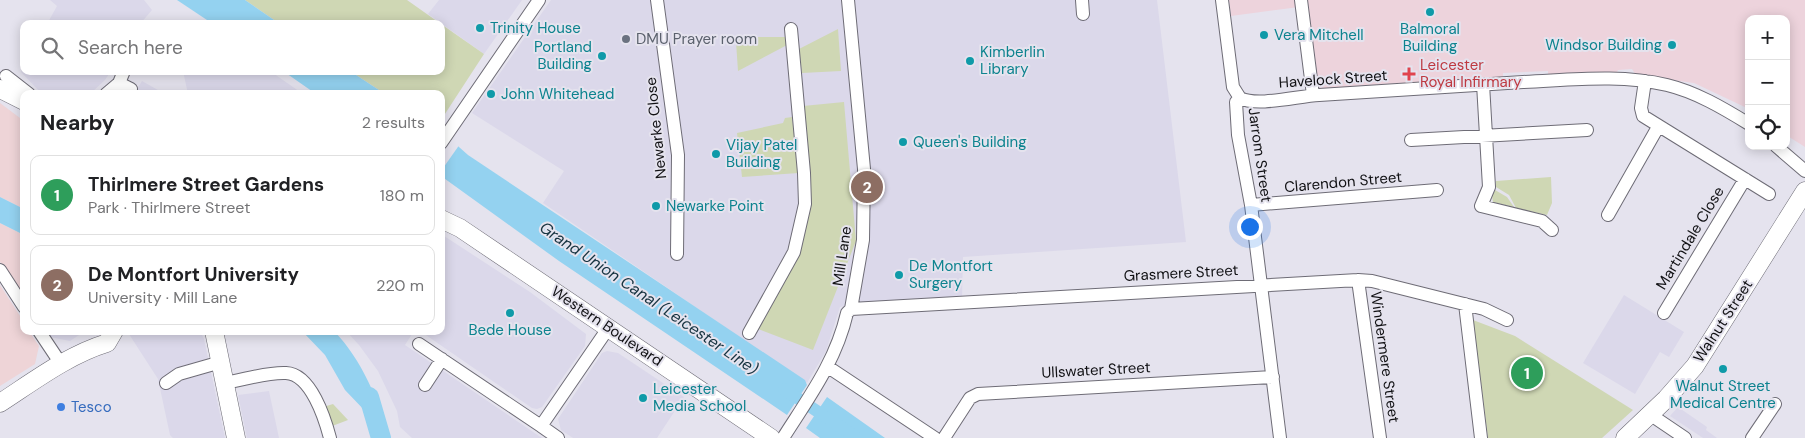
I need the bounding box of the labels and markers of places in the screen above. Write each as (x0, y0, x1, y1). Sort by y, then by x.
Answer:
marker: Balmoral Building (1424, 6, 1436, 18)
place label: Trinity House (490, 18, 581, 38)
place label: Balmoral Building (1400, 19, 1460, 56)
marker: Trinity House (474, 22, 486, 34)
place label: Vera Mitchell (1274, 25, 1364, 45)
place label: DMU Prayer room (636, 29, 757, 49)
marker: Vera Mitchell (1258, 29, 1270, 41)
marker: DMU Prayer room (620, 33, 632, 45)
place label: Windsor Building (1545, 35, 1662, 55)
place label: Portland Building (534, 37, 592, 74)
marker: Windsor Building (1666, 39, 1678, 51)
place label: Kimberlin Library (980, 42, 1045, 79)
marker: Portland Building (596, 50, 608, 62)
marker: Kimberlin Library (964, 55, 976, 67)
place label: Leicester Royal Infirmary (1420, 55, 1522, 92)
marker: Leicester Royal Infirmary (1402, 67, 1416, 81)
place label: John Whitehead (501, 84, 614, 104)
marker: John Whitehead (485, 88, 497, 100)
place label: Queen's Building (913, 132, 1027, 152)
place label: Vijay Patel Building (726, 135, 797, 172)
marker: Queen's Building (897, 136, 909, 148)
marker: Vijay Patel Building (710, 148, 722, 160)
pin: 2 (851, 168, 883, 206)
place label: Newarke Point (666, 196, 764, 216)
marker: Newarke Point (650, 200, 662, 212)
place label: De Montfort Surgery (909, 256, 993, 293)
marker: De Montfort Surgery (893, 269, 905, 281)
marker: Bede House (504, 307, 516, 319)
place label: Bede House (468, 320, 552, 340)
pin: 1 (1511, 354, 1543, 392)
marker: Walnut Street Medical Centre (1717, 363, 1729, 375)
place label: Walnut Street Medical Centre (1670, 376, 1776, 413)
place label: Leicester Media School (653, 379, 746, 416)
marker: Leicester Media School (637, 392, 649, 404)
place label: Tesco (71, 397, 112, 417)
marker: Tesco (55, 401, 67, 413)

